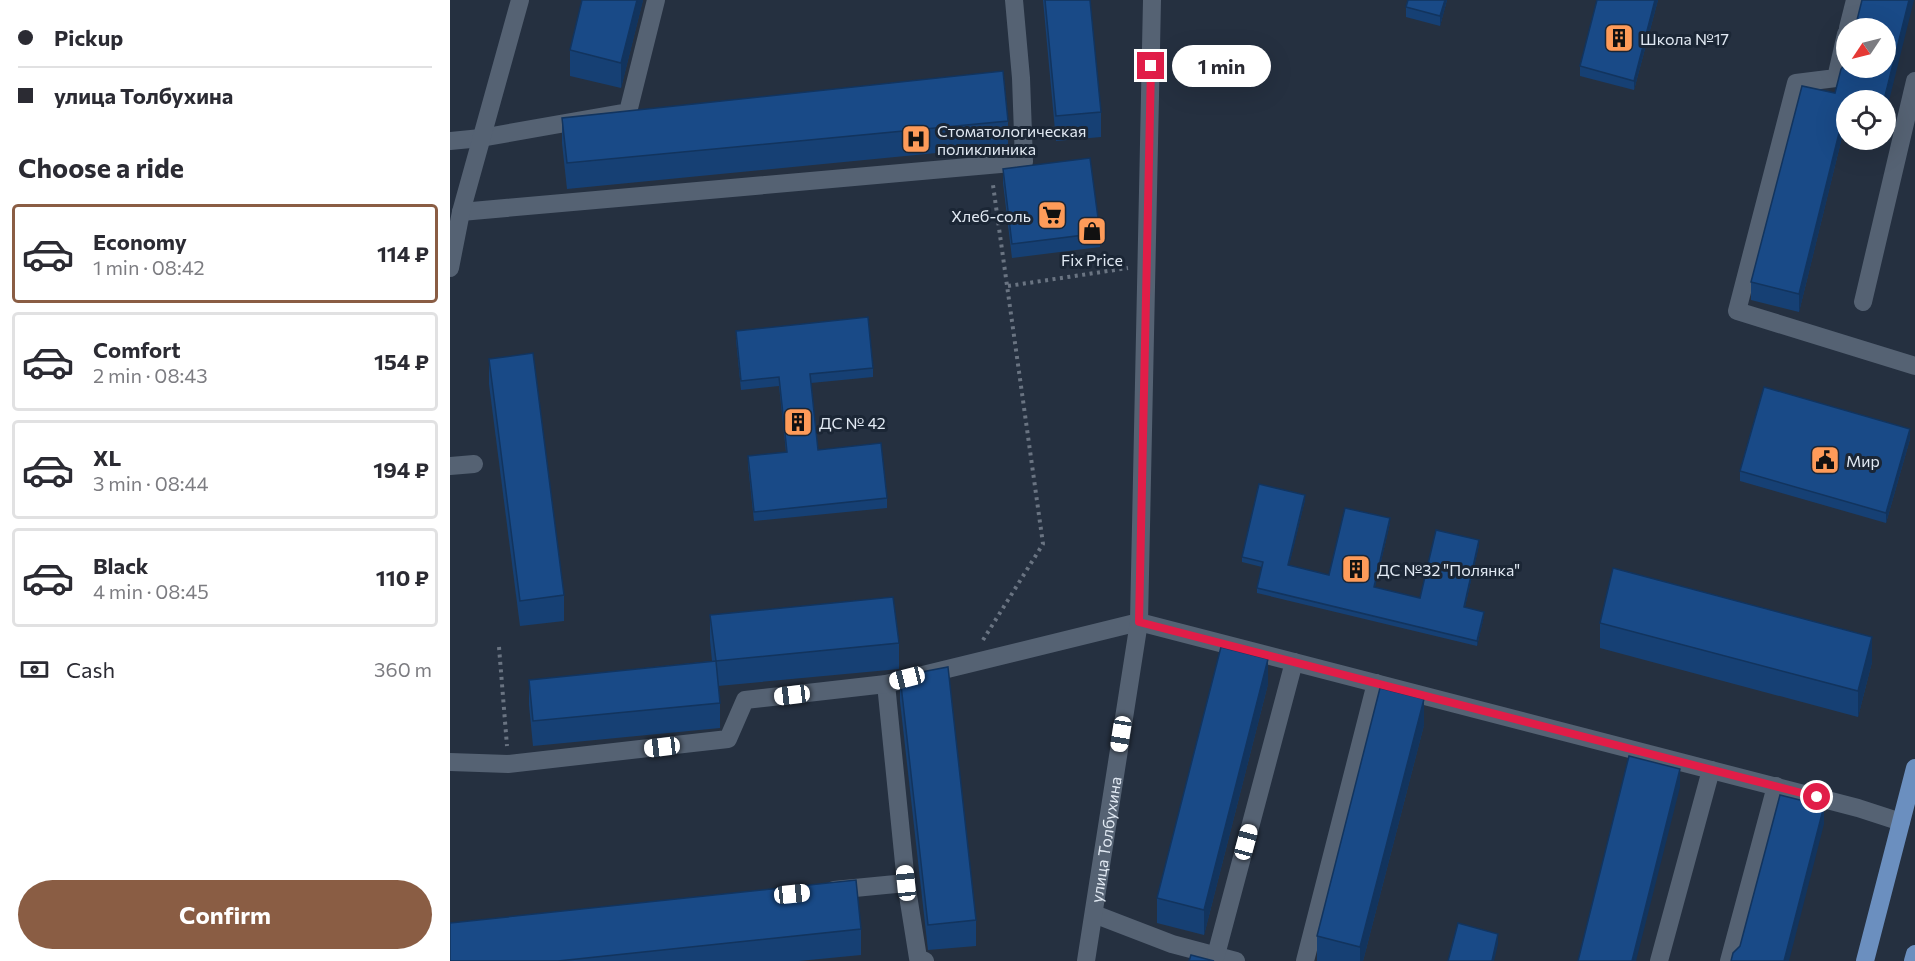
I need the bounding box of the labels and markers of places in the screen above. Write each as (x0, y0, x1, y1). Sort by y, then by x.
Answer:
building icon: Школа №17 (1603, 22, 1635, 54)
place label: Школа №17 (1640, 29, 1729, 48)
place label: Стоматологическая поликлиника (937, 121, 1086, 158)
hospital icon: Стоматологическая поликлиника (900, 123, 932, 155)
supermarket icon: Хлеб-соль (1036, 199, 1068, 231)
place label: Хлеб-соль (951, 206, 1031, 225)
shop icon: Fix Price (1076, 215, 1108, 247)
place label: Fix Price (1061, 250, 1123, 269)
building icon: ДС № 42 (782, 406, 814, 438)
place label: ДС № 42 (819, 413, 886, 432)
public building icon: Мир (1809, 444, 1841, 476)
place label: Мир (1846, 451, 1880, 470)
building icon: ДС №32 "Полянка" (1340, 553, 1372, 585)
place label: ДС №32 "Полянка" (1377, 560, 1520, 579)

